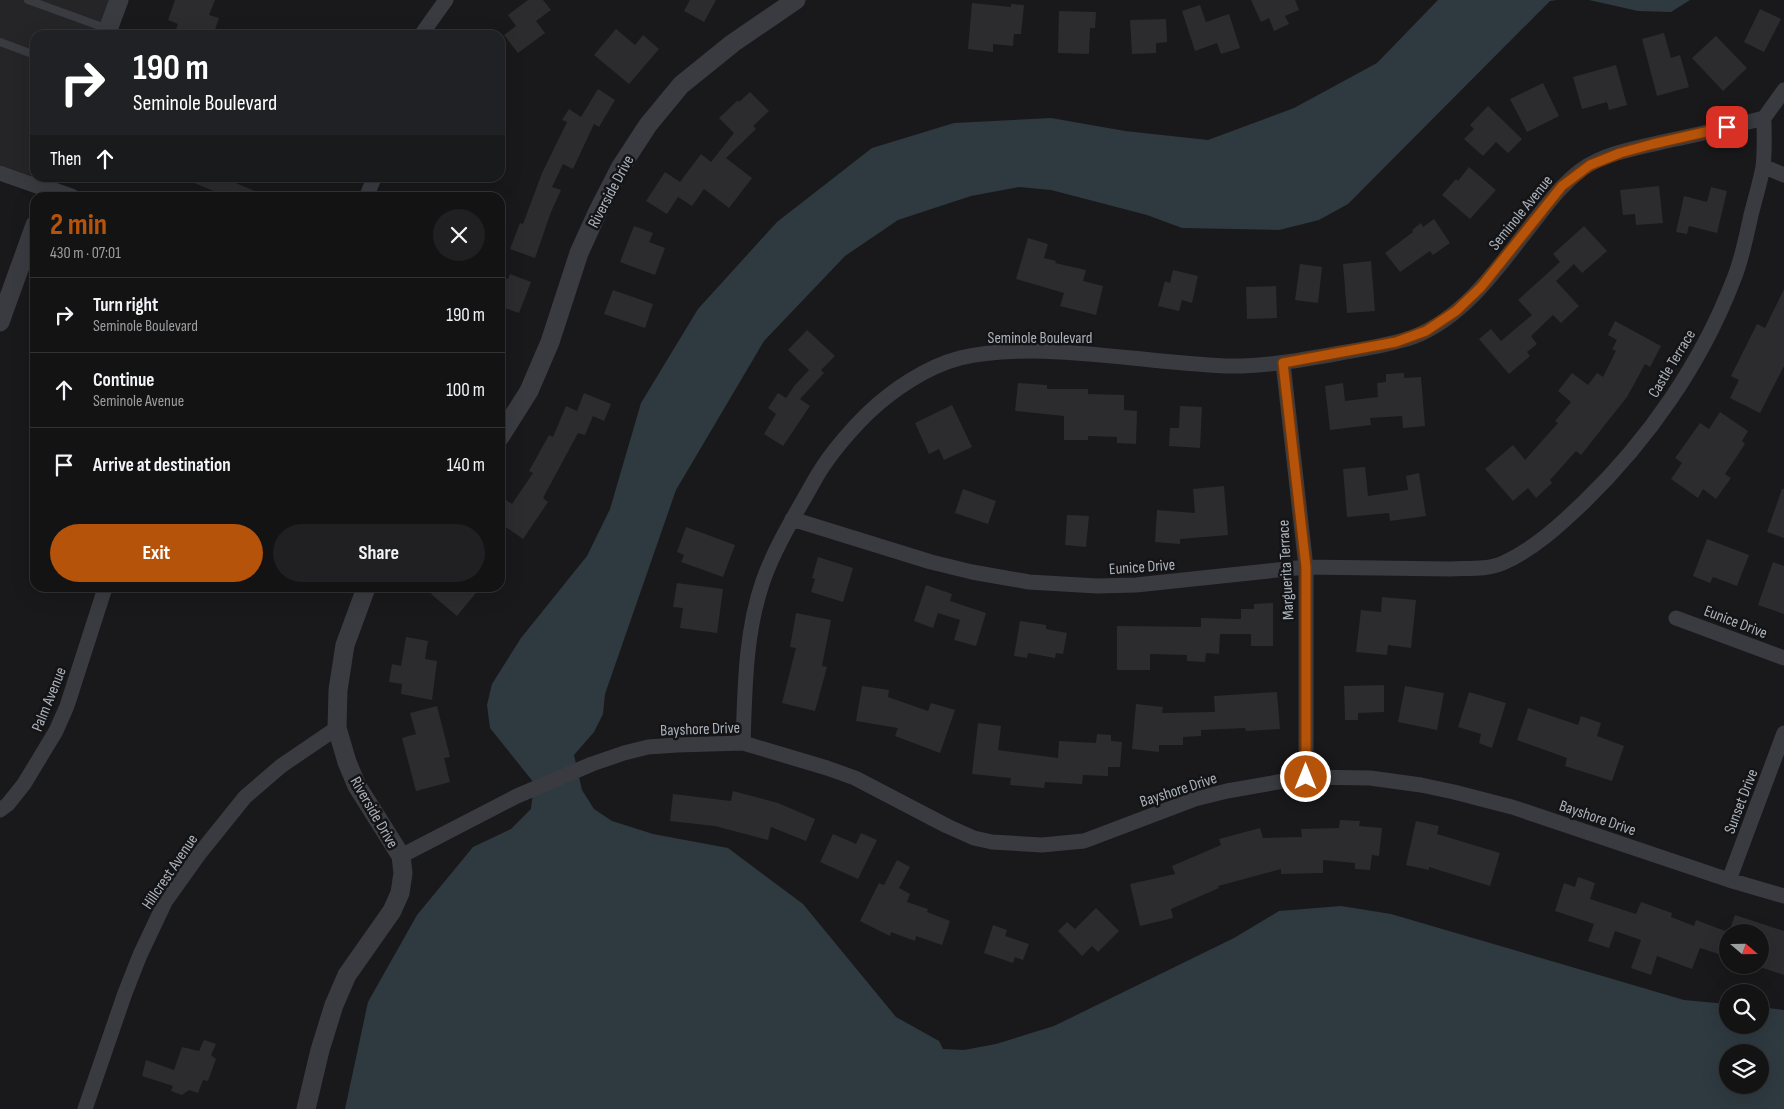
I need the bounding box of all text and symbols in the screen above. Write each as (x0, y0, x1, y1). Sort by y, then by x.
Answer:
text: 190 m (133, 47, 209, 90)
icon: right (50, 50, 115, 115)
text: Seminole Boulevard (133, 90, 277, 117)
pin (1706, 106, 1748, 148)
icon: arrive (1713, 113, 1741, 141)
icon: ahead (91, 145, 119, 173)
text: Then (50, 148, 81, 171)
street label: Riverside Drive (584, 152, 638, 231)
street label: Seminole Avenue (1485, 172, 1557, 254)
text: 2 min (50, 207, 107, 243)
button: close (433, 209, 485, 261)
text: 430 m · 07:01 (50, 244, 121, 263)
text: Turn right (93, 294, 158, 317)
icon: right (50, 301, 78, 329)
text: 190 m (446, 304, 485, 327)
text: Seminole Boulevard (93, 317, 198, 336)
street label: Castle Terrace (1645, 326, 1700, 401)
street label: Seminole Boulevard (988, 329, 1092, 348)
text: Continue (93, 369, 154, 392)
icon: ahead (50, 376, 78, 404)
text: 100 m (446, 379, 485, 402)
text: Seminole Avenue (93, 392, 184, 411)
icon: arrive (50, 451, 78, 479)
text: Arrive at destination (93, 454, 231, 477)
text: 140 m (447, 454, 485, 477)
street label: Marguerita Terrace (1274, 519, 1299, 620)
button: Exit (50, 524, 263, 582)
button: Share (273, 524, 485, 582)
street label: Eunice Drive (1108, 556, 1176, 579)
street label: Eunice Drive (1701, 602, 1770, 643)
street label: Palm Avenue (28, 665, 71, 734)
street label: Bayshore Drive (660, 719, 740, 740)
position arrow (1279, 750, 1331, 802)
street label: Sunset Drive (1720, 766, 1762, 837)
street label: Bayshore Drive (1138, 769, 1219, 812)
street label: Riverside Drive (346, 774, 402, 852)
street label: Bayshore Drive (1557, 796, 1638, 840)
street label: Hillcrest Avenue (138, 831, 202, 913)
north arrow (1719, 924, 1769, 974)
map controls (1719, 924, 1769, 1094)
button: search (1719, 984, 1769, 1034)
button: layers (1719, 1044, 1769, 1094)

